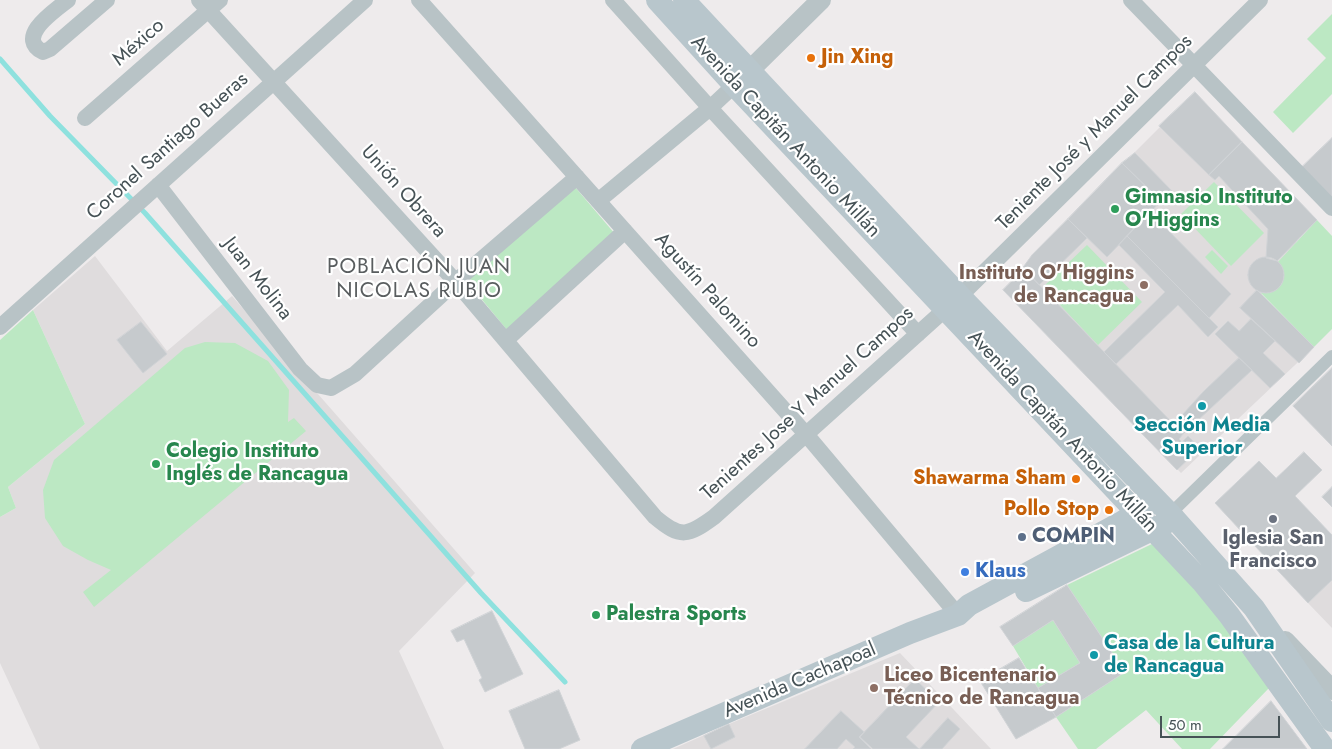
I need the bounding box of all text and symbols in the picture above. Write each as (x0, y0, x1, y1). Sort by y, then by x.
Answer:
street label: México (108, 14, 170, 72)
street label: Teniente José y Manuel Campos (992, 30, 1198, 236)
street label: Avenida Capitán Antonio Millán (685, 31, 885, 243)
place label: Jin Xing (821, 46, 894, 70)
marker: Jin Xing (805, 52, 817, 64)
street label: Coronel Santiago Bueras (82, 68, 254, 226)
street label: Unión Obrera (355, 141, 451, 243)
place label: Gimnasio Instituto O'Higgins (1125, 186, 1293, 233)
marker: Gimnasio Instituto O'Higgins (1109, 203, 1121, 215)
street label: Agustín Palomino (649, 228, 765, 354)
street label: Juan Molina (217, 233, 297, 325)
district label: POBLACIÓN JUAN NICOLAS RUBIO (325, 255, 513, 305)
place label: Instituto O'Higgins de Rancagua (959, 262, 1134, 309)
marker: Instituto O'Higgins de Rancagua (1138, 279, 1150, 291)
street label: Tenientes Jose Y Manuel Campos (697, 302, 919, 506)
street label: Avenida Capitán Antonio Millán (962, 326, 1162, 538)
marker: Sección Media Superior (1196, 400, 1208, 412)
place label: Sección Media Superior (1134, 414, 1270, 461)
place label: Colegio Instituto Inglés de Rancagua (166, 440, 348, 487)
marker: Colegio Instituto Inglés de Rancagua (150, 458, 162, 470)
place label: Shawarma Sham (913, 467, 1066, 491)
marker: Shawarma Sham (1070, 473, 1082, 485)
place label: Pollo Stop (1004, 498, 1099, 522)
marker: Pollo Stop (1103, 504, 1115, 516)
marker: Iglesia San Francisco (1267, 513, 1279, 525)
place label: COMPIN (1032, 525, 1115, 549)
place label: Iglesia San Francisco (1222, 527, 1324, 574)
marker: COMPIN (1016, 531, 1028, 543)
place label: Klaus (975, 560, 1026, 584)
marker: Klaus (959, 566, 971, 578)
place label: Palestra Sports (606, 603, 746, 627)
marker: Palestra Sports (590, 609, 602, 621)
place label: Casa de la Cultura de Rancagua (1104, 632, 1274, 679)
street label: Avenida Cachapoal (720, 638, 880, 724)
marker: Casa de la Cultura de Rancagua (1088, 649, 1100, 661)
place label: Liceo Bicentenario Técnico de Rancagua (884, 664, 1079, 711)
marker: Liceo Bicentenario Técnico de Rancagua (868, 682, 880, 694)
scale bar (1162, 706, 1282, 738)
text: 50 m (1168, 714, 1202, 736)

